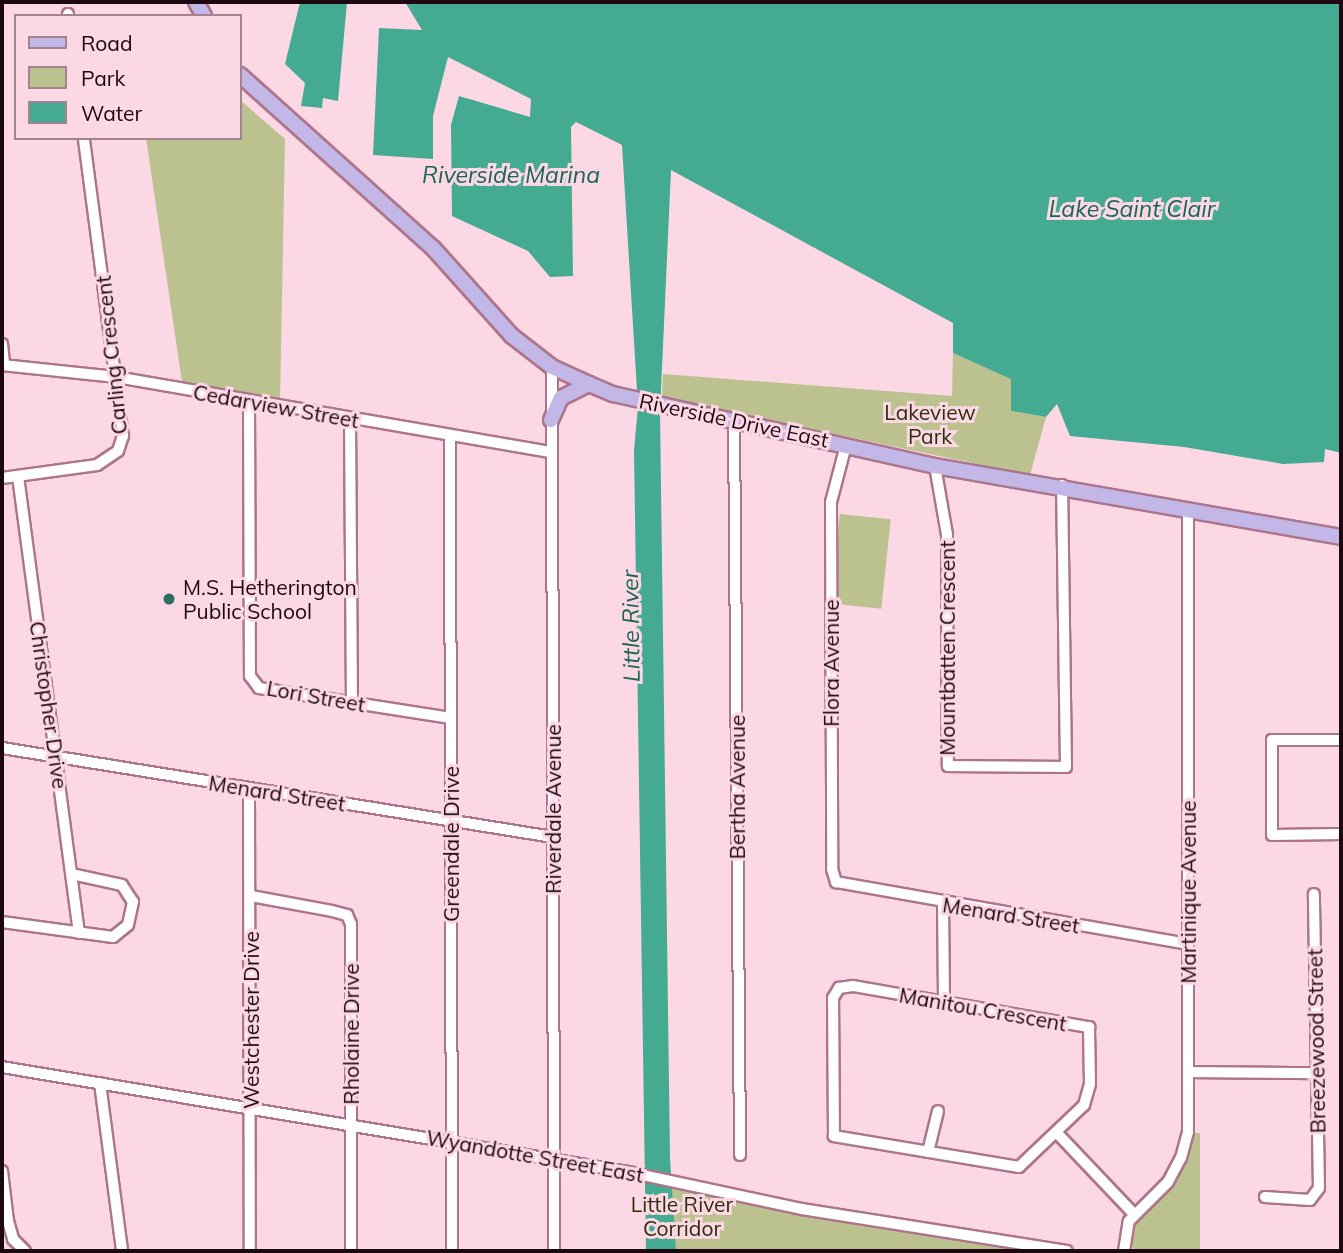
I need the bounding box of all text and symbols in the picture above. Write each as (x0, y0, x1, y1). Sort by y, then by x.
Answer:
legend (14, 14, 242, 140)
text: Road (81, 30, 132, 56)
text: Park (81, 65, 125, 91)
text: Water (81, 100, 142, 126)
water label: Riverside Marina (422, 161, 600, 189)
water label: Lake Saint Clair (1049, 195, 1215, 223)
street label: Carling Crescent (90, 274, 132, 436)
street label: Cedarview Street (191, 379, 361, 433)
street label: Riverside Drive East (637, 388, 831, 452)
park label: Lakeview Park (884, 399, 976, 449)
street label: Mountbatten Crescent (934, 540, 960, 756)
water label: Little River (616, 570, 646, 682)
place label: M.S. Hetherington Public School (183, 574, 357, 624)
marker: M.S. Hetherington Public School (161, 591, 177, 607)
street label: Flora Avenue (818, 599, 844, 727)
street label: Christopher Drive (25, 620, 73, 790)
street label: Lori Street (265, 675, 367, 717)
street label: Bertha Avenue (724, 715, 750, 859)
street label: Riverdale Avenue (540, 724, 566, 894)
street label: Greendale Drive (438, 766, 464, 922)
street label: Menard Street (207, 770, 347, 816)
street label: Martinique Avenue (1175, 800, 1201, 984)
street label: Menard Street (941, 892, 1081, 938)
street label: Westchester Drive (238, 931, 264, 1109)
street label: Breezewood Street (1302, 948, 1330, 1134)
street label: Rholaine Drive (338, 963, 364, 1105)
street label: Manitou Crescent (897, 982, 1069, 1036)
street label: Wyandotte Street East (424, 1124, 646, 1188)
park label: Little River Corridor (631, 1191, 733, 1241)

